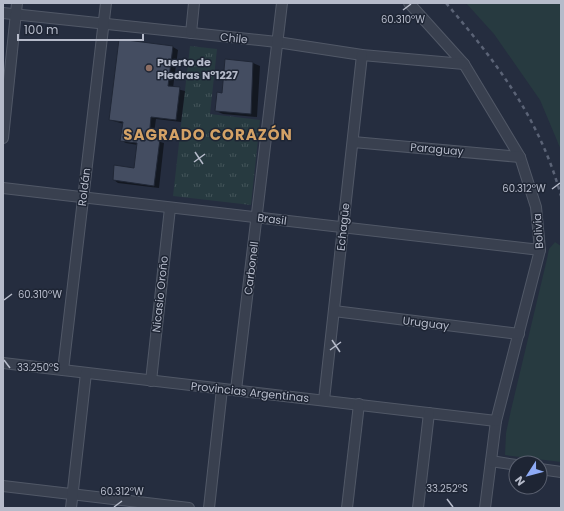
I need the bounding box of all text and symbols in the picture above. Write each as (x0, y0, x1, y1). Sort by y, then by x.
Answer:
text: 60.310°W (381, 12, 425, 27)
scale bar (18, 16, 143, 42)
text: 100 m (24, 21, 58, 38)
street label: Chile (219, 29, 249, 47)
place label: Puerto de Piedras Nº1227 (157, 54, 238, 83)
marker: Puerto de Piedras Nº1227 (144, 63, 154, 73)
district label: SAGRADO CORAZÓN (123, 124, 293, 145)
street label: Paraguay (410, 139, 465, 159)
street label: Roldán (74, 167, 94, 207)
text: 60.312°W (502, 181, 546, 196)
street label: Echagüe (333, 202, 353, 252)
street label: Brasil (256, 209, 288, 229)
street label: Bolivia (529, 213, 547, 249)
street label: Carbonell (240, 240, 262, 296)
street label: Nicasio Oroño (148, 255, 172, 333)
text: 60.310°W (18, 287, 62, 302)
street label: Uruguay (402, 312, 451, 334)
text: 33.250°S (17, 360, 59, 375)
street label: Provincias Argentinas (190, 378, 310, 406)
north arrow (508, 455, 548, 495)
text: N (511, 473, 529, 489)
text: 33.252°S (426, 481, 468, 496)
text: 60.312°W (100, 484, 144, 499)

